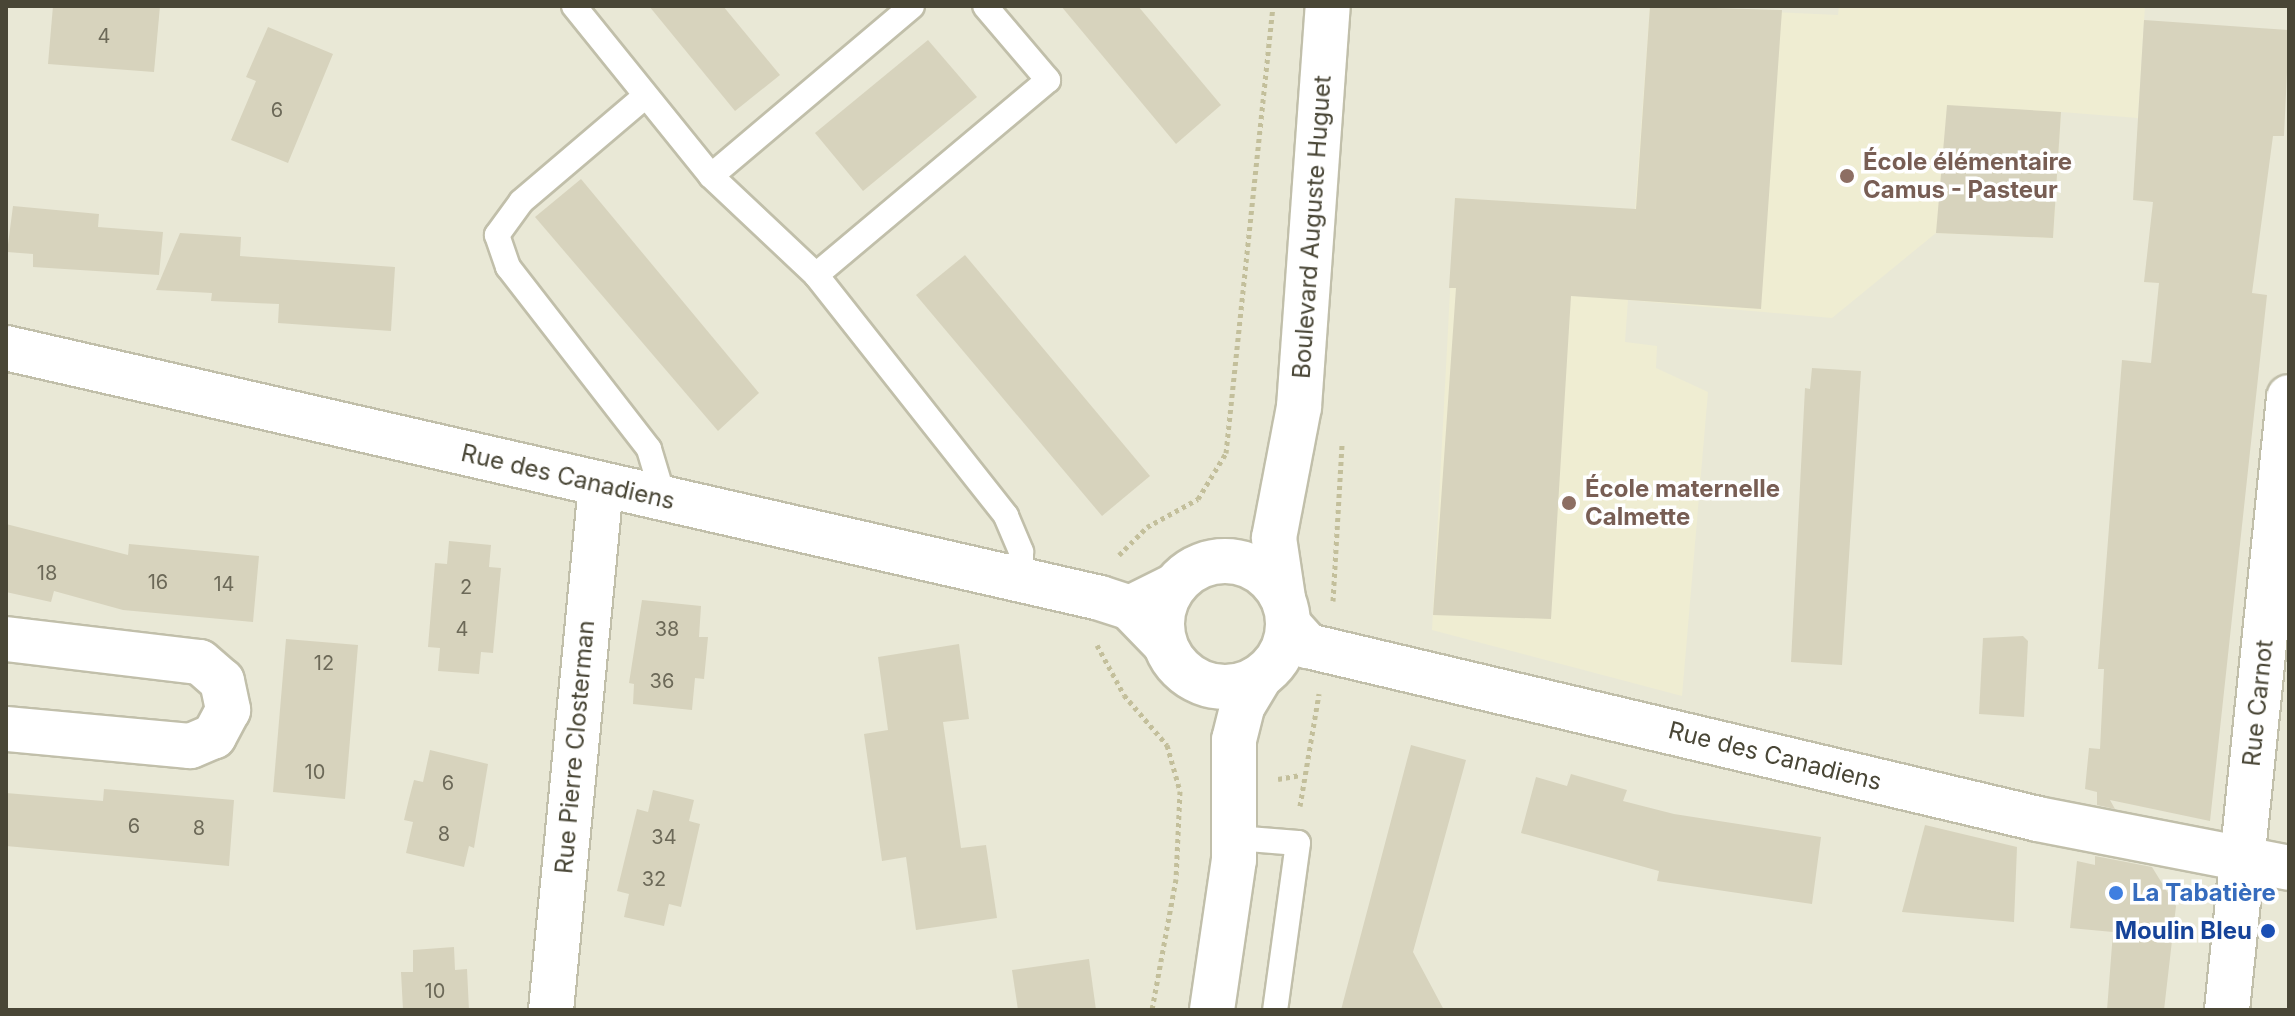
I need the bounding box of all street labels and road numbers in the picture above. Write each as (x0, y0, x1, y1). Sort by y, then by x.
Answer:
street label: Boulevard Auguste Huguet (1287, 74, 1337, 380)
street label: Rue des Canadiens (458, 438, 678, 516)
street label: Rue Pierre Closterman (550, 619, 600, 875)
street label: Rue Carnot (2237, 638, 2279, 768)
street label: Rue des Canadiens (1666, 716, 1884, 796)

